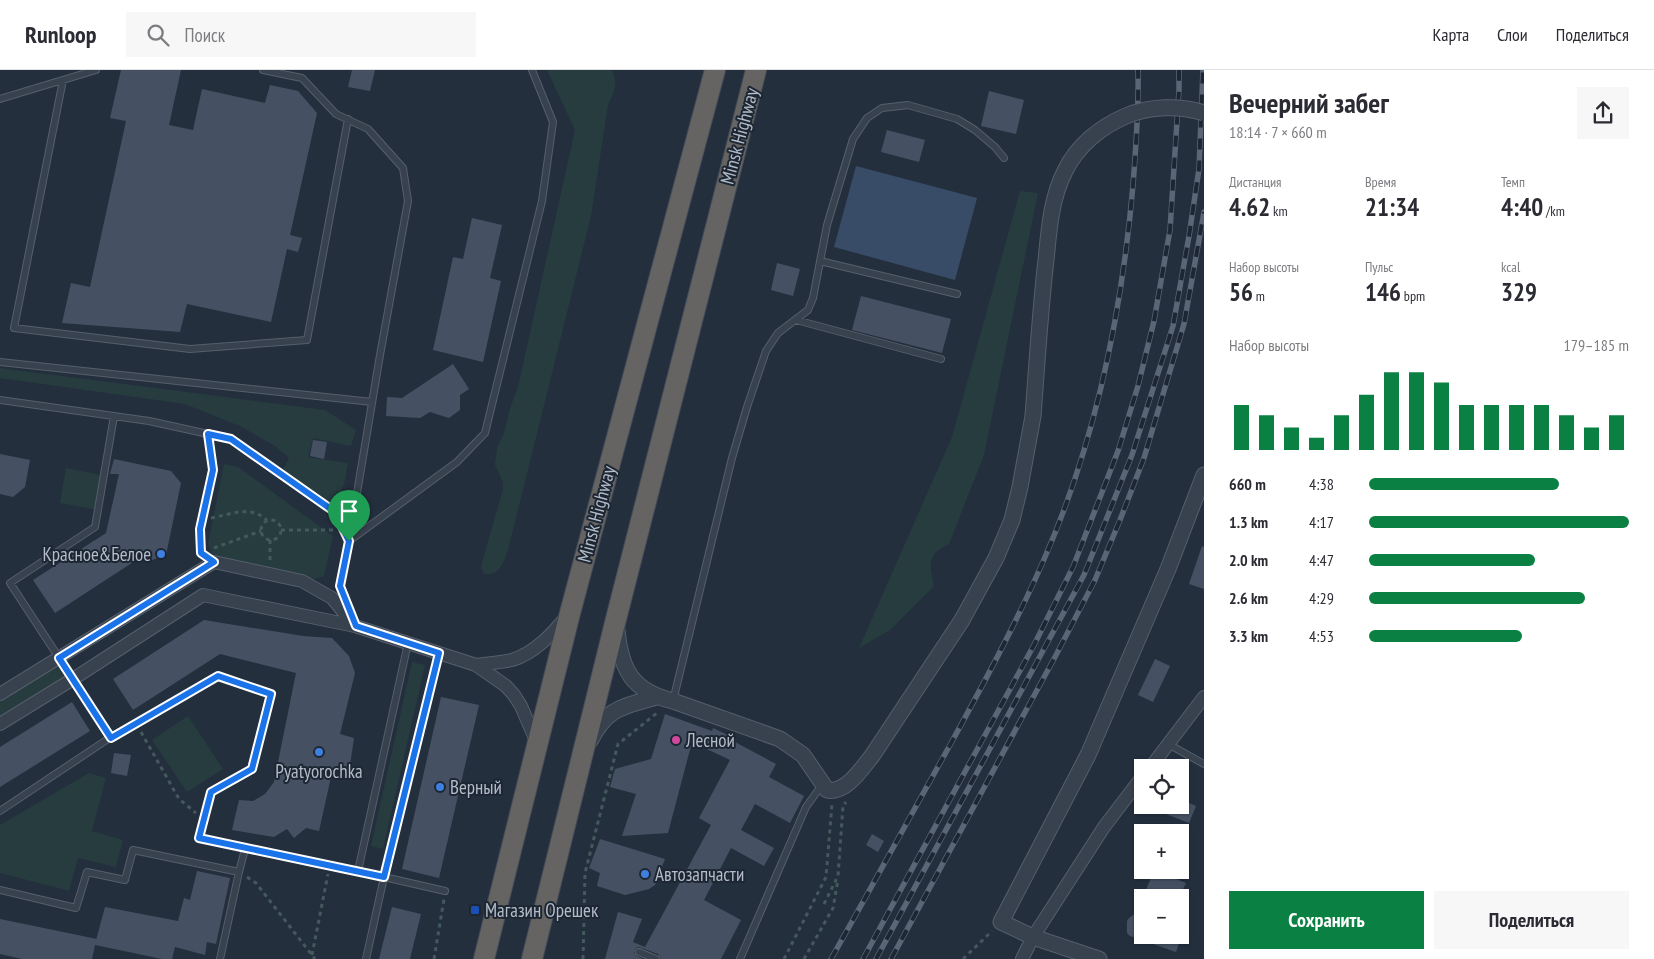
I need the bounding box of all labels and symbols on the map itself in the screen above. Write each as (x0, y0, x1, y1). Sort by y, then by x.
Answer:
street label: Minsk Highway (715, 84, 764, 187)
street label: Minsk Highway (572, 462, 621, 565)
pin (328, 490, 370, 541)
place label: Красное&Белое (42, 542, 151, 566)
marker: Красное&Белое (155, 548, 167, 560)
place label: Лесной (685, 728, 735, 752)
marker: Лесной (670, 734, 682, 746)
marker: Pyatyorochka (313, 746, 325, 758)
place label: Pyatyorochka (275, 759, 363, 783)
place label: Верный (450, 775, 502, 799)
marker: Верный (434, 781, 446, 793)
place label: Автозапчасти (655, 862, 744, 886)
marker: Автозапчасти (639, 868, 651, 880)
place label: Магазин Орешек (485, 898, 599, 922)
marker: Магазин Орешек (469, 904, 481, 916)

